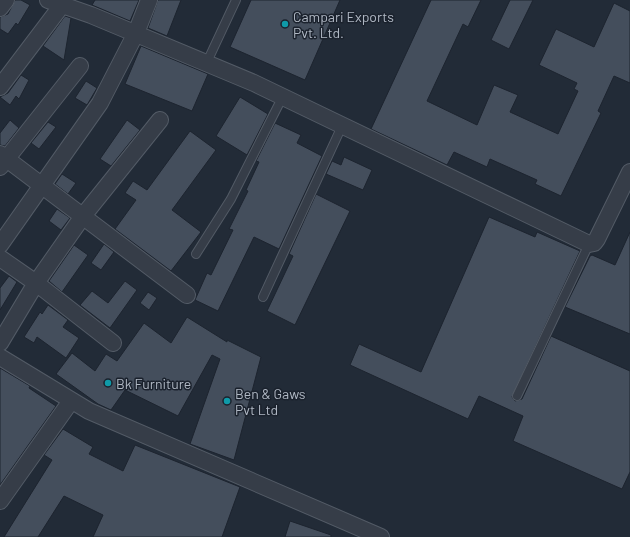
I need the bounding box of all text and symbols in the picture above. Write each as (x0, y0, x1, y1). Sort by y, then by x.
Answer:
place label: Campari Exports Pvt. Ltd. (293, 8, 394, 41)
marker: Campari Exports Pvt. Ltd. (280, 19, 290, 29)
place label: Bk Furniture (116, 375, 191, 392)
marker: Bk Furniture (103, 378, 113, 388)
place label: Ben & Gaws Pvt Ltd (235, 385, 306, 418)
marker: Ben & Gaws Pvt Ltd (222, 396, 232, 406)

